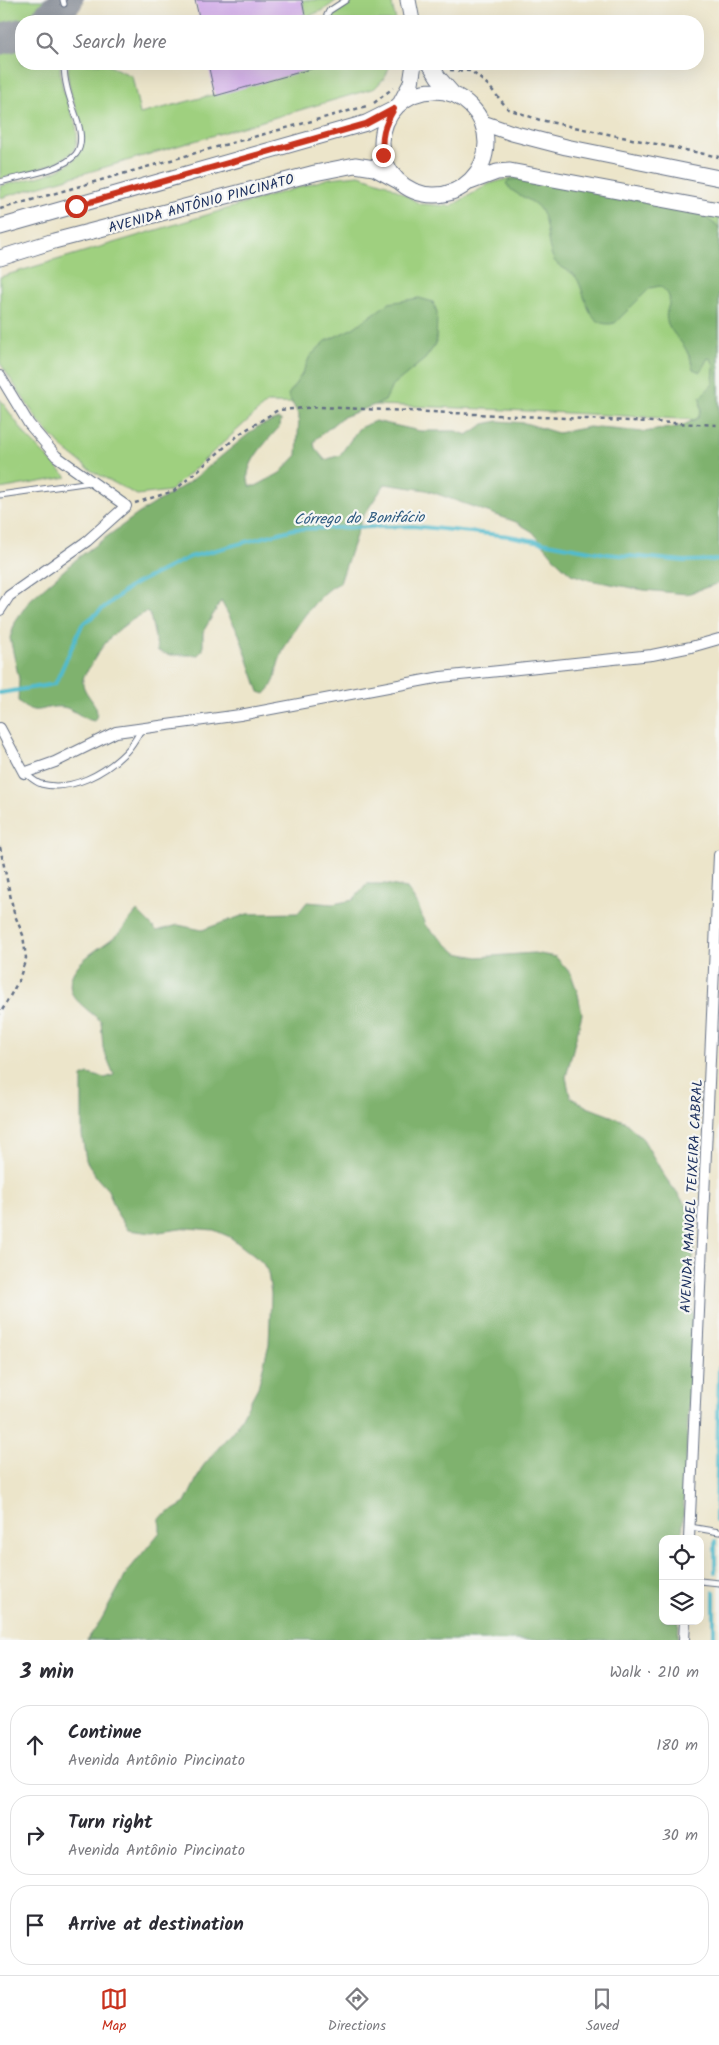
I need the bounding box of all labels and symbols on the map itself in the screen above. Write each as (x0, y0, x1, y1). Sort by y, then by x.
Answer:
route end (372, 144, 395, 167)
street label: AVENIDA ANTÔNIO PINCINATO (106, 168, 297, 239)
route start (65, 195, 88, 218)
water label: Córrego do Bonifácio (294, 506, 426, 532)
street label: AVENIDA MANOEL TEIXEIRA CABRAL (675, 1079, 709, 1313)

